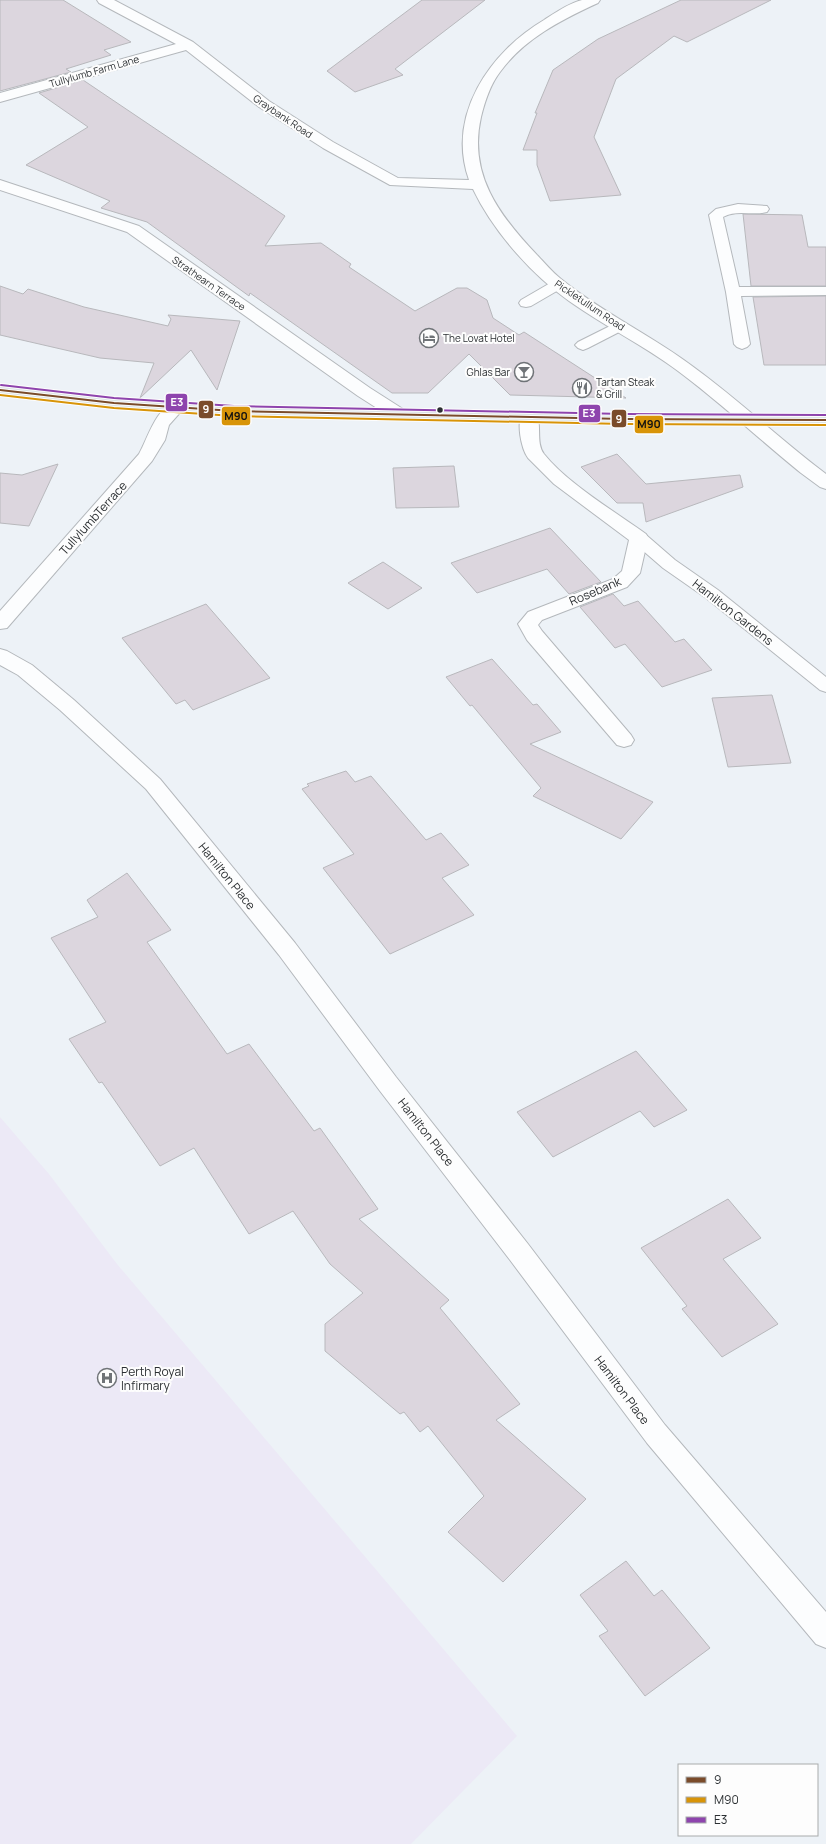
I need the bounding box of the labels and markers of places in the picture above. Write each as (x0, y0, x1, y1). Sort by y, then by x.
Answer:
hotel icon: The Lovat Hotel (418, 327, 440, 349)
place label: The Lovat Hotel (443, 331, 515, 345)
bar icon: Ghlas Bar (513, 361, 535, 383)
place label: Ghlas Bar (467, 365, 510, 379)
place label: Tartan Steak & Grill (596, 375, 655, 401)
restaurant icon: Tartan Steak & Grill (571, 377, 593, 399)
unlabelled marker (435, 405, 445, 415)
place label: Perth Royal Infirmary (121, 1363, 184, 1394)
hospital icon: Perth Royal Infirmary (96, 1367, 118, 1389)

